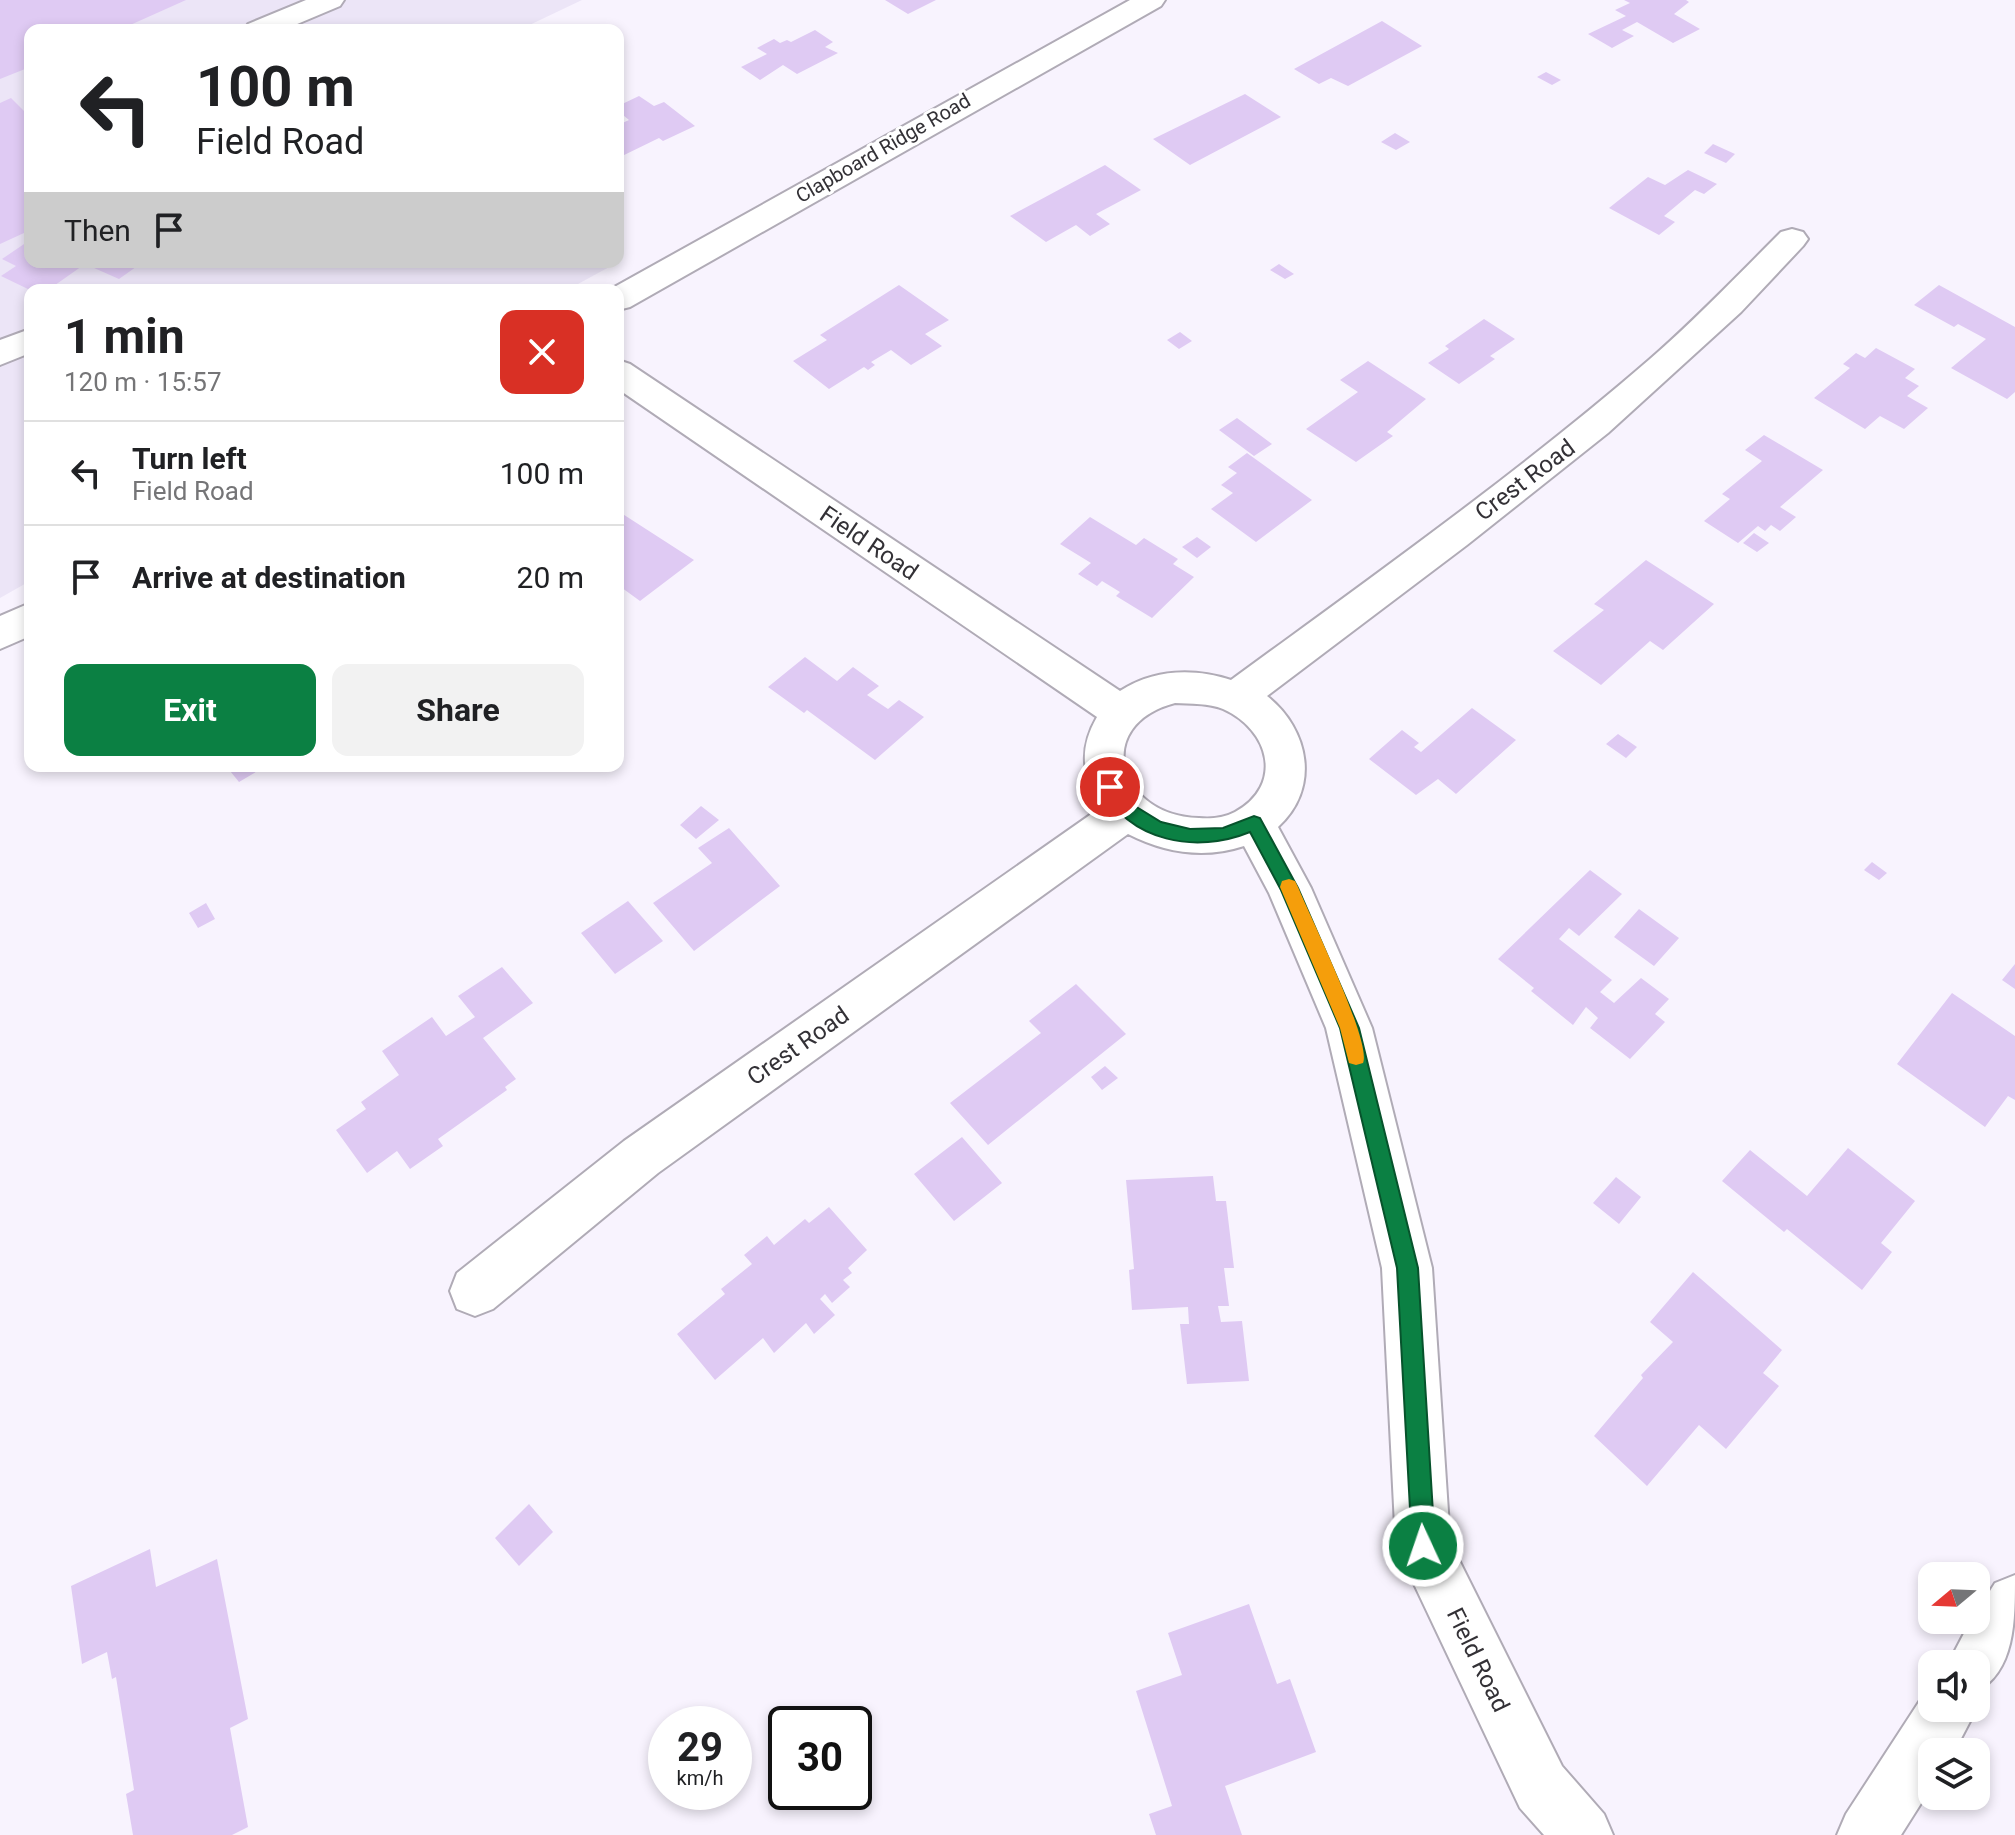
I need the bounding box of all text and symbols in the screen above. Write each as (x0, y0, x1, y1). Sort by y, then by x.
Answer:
text: 100 m (196, 54, 355, 120)
icon: left (64, 56, 168, 160)
street label: Clapboard Ridge Road (791, 88, 975, 208)
text: Field Road (196, 121, 364, 163)
icon: arrive (147, 208, 191, 252)
text: Then (64, 213, 131, 248)
text: 1 min (64, 308, 185, 365)
button: close (500, 310, 584, 394)
text: 120 m · 15:57 (64, 367, 222, 397)
street label: Crest Road (1470, 433, 1580, 527)
text: Turn left (132, 441, 247, 476)
icon: left (64, 451, 108, 495)
text: 100 m (500, 456, 584, 491)
text: Field Road (132, 476, 254, 506)
street label: Field Road (815, 500, 923, 586)
icon: arrive (64, 555, 108, 599)
text: Arrive at destination (132, 560, 406, 595)
text: 20 m (517, 560, 584, 595)
button: Exit (64, 664, 316, 756)
button: Share (332, 664, 584, 756)
pin (1076, 753, 1144, 821)
icon: arrive (1088, 765, 1132, 809)
street label: Crest Road (742, 1001, 854, 1091)
position arrow (1381, 1504, 1465, 1588)
north arrow (1918, 1562, 1990, 1634)
map controls (1918, 1562, 1990, 1810)
street label: Field Road (1441, 1603, 1515, 1717)
button: sound (1918, 1650, 1990, 1722)
speed limit sign: 30 (768, 1706, 872, 1810)
text: 29 (677, 1724, 723, 1771)
button: layers (1918, 1738, 1990, 1810)
text: km/h (677, 1766, 723, 1790)

